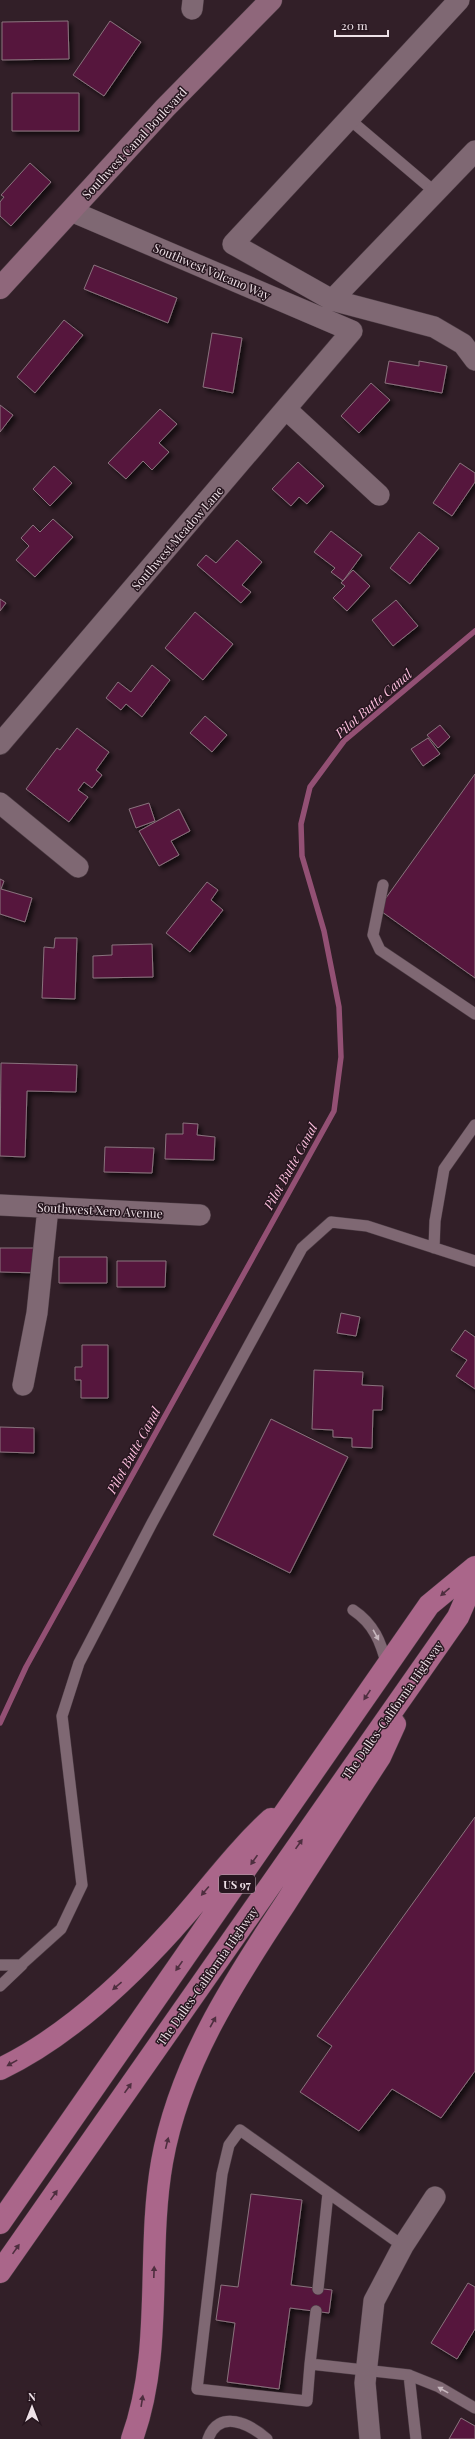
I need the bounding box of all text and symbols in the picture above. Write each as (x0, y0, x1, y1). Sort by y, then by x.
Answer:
scale bar (335, 12, 388, 38)
text: 20 m (341, 17, 368, 33)
street label: Southwest Canal Boulevard (78, 84, 190, 202)
street label: Southwest Volcano Way (151, 239, 273, 303)
street label: Southwest Meadow Lane (127, 483, 227, 593)
water label: Pilot Butte Canal (330, 664, 416, 742)
water label: Pilot Butte Canal (259, 1119, 321, 1213)
street label: Southwest Xero Avenue (37, 1199, 163, 1221)
water label: Pilot Butte Canal (102, 1403, 164, 1497)
one-way arrow (440, 1587, 451, 1596)
one-way arrow (372, 1629, 379, 1641)
street label: The Dalles-California Highway (338, 1638, 446, 1782)
one-way arrow (364, 1690, 371, 1701)
one-way arrow (295, 1839, 303, 1849)
one-way arrow (250, 1855, 258, 1865)
road number: US 97 (219, 1875, 255, 1893)
one-way arrow (201, 1885, 210, 1896)
street label: The Dalles-California Highway (153, 1904, 261, 2048)
one-way arrow (175, 1961, 183, 1972)
one-way arrow (111, 1982, 122, 1991)
one-way arrow (209, 2016, 216, 2028)
one-way arrow (6, 2060, 18, 2066)
one-way arrow (124, 2083, 132, 2093)
one-way arrow (164, 2137, 170, 2149)
one-way arrow (50, 2189, 58, 2200)
one-way arrow (12, 2244, 20, 2254)
one-way arrow (150, 2266, 157, 2278)
one-way arrow (437, 2386, 449, 2393)
north arrow (12, 2387, 52, 2427)
text: N (28, 2389, 36, 2404)
one-way arrow (139, 2395, 145, 2408)

